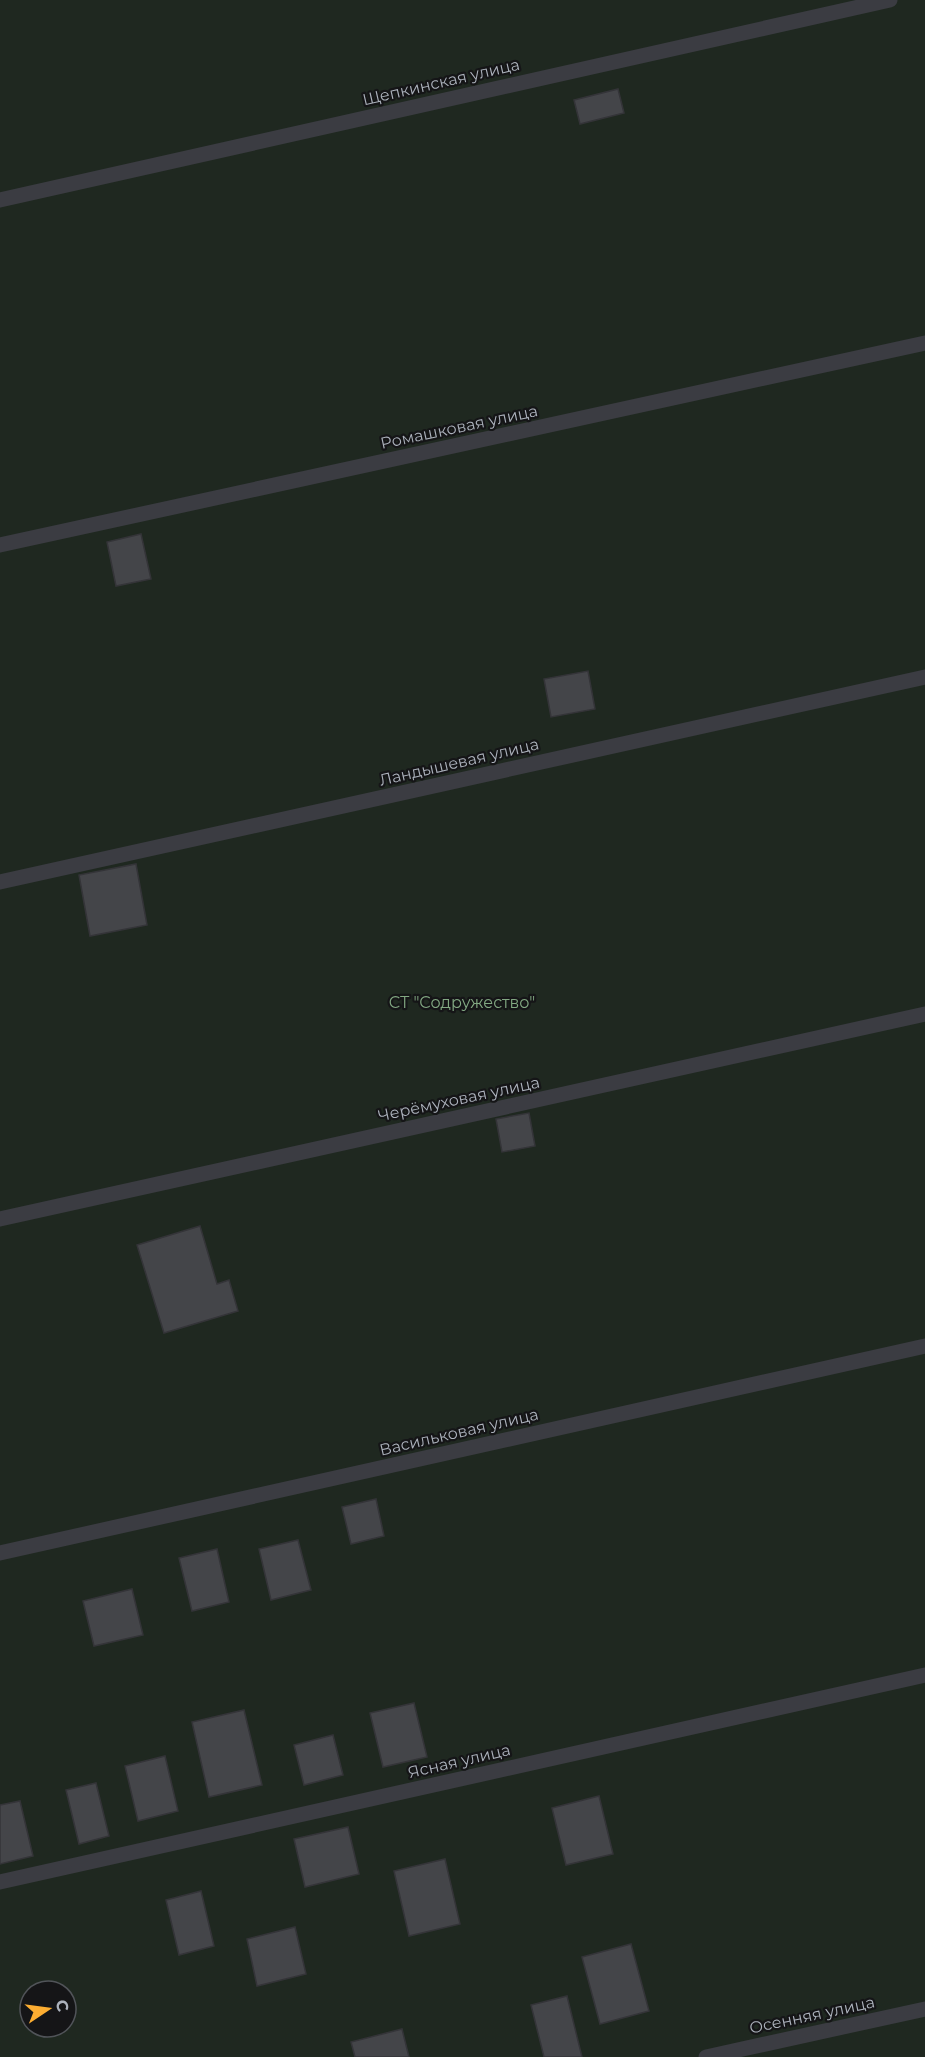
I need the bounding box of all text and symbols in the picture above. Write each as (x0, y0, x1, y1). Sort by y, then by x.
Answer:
street label: Щепкинская улица (361, 55, 521, 109)
street label: Ромашковая улица (379, 401, 539, 453)
street label: Ландышевая улица (377, 734, 541, 790)
park label: СТ "Содружество" (389, 993, 535, 1012)
street label: Черёмуховая улица (376, 1073, 542, 1125)
street label: Васильковая улица (378, 1404, 540, 1460)
street label: Ясная улица (406, 1740, 512, 1782)
north arrow (18, 1979, 78, 2039)
street label: Осенняя улица (748, 1992, 876, 2038)
text: С (52, 1998, 73, 2014)

